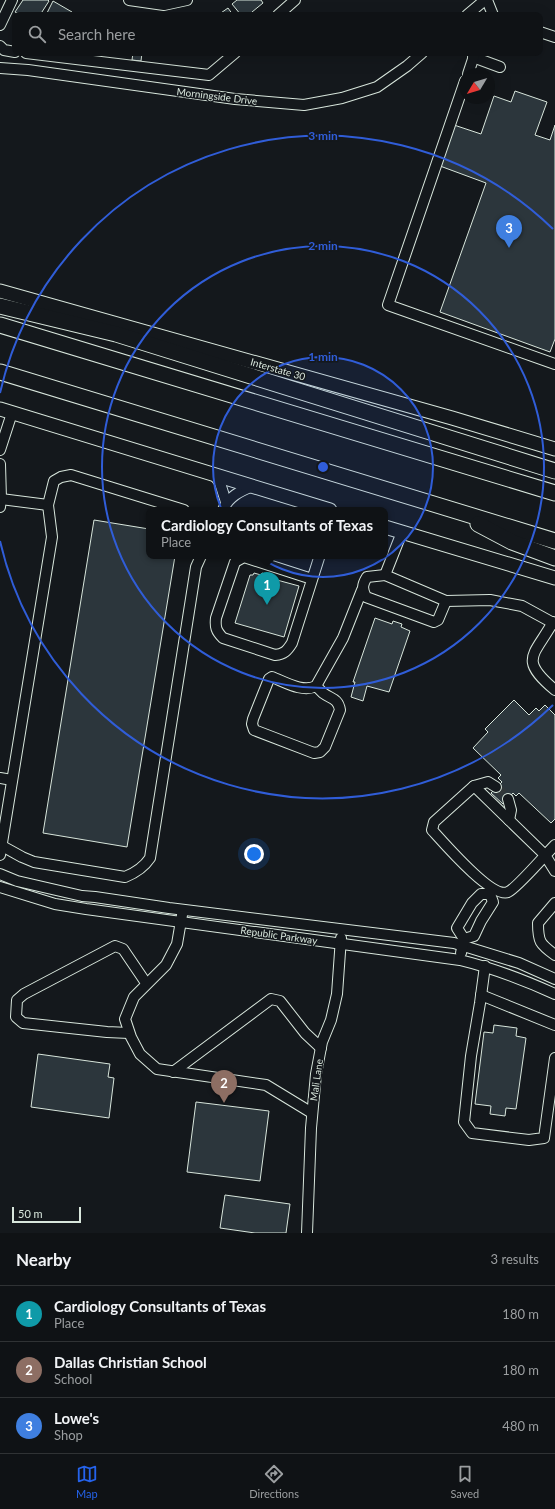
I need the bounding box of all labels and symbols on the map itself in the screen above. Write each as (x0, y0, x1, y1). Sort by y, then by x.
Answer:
north arrow (459, 68, 495, 104)
street label: Morningside Drive (176, 85, 258, 107)
text: 3 min (308, 128, 338, 143)
pin: 3 (496, 215, 522, 248)
text: 2 min (308, 238, 338, 253)
text: 1 min (308, 349, 338, 364)
street label: Interstate 30 (249, 355, 307, 383)
centre of rings (316, 460, 330, 474)
pin: 1 (254, 572, 280, 605)
your location (244, 844, 264, 864)
street label: Republic Parkway (240, 924, 319, 946)
street label: Mali Lane (307, 1058, 325, 1102)
pin: 2 (211, 1070, 237, 1103)
scale bar (12, 1205, 81, 1224)

